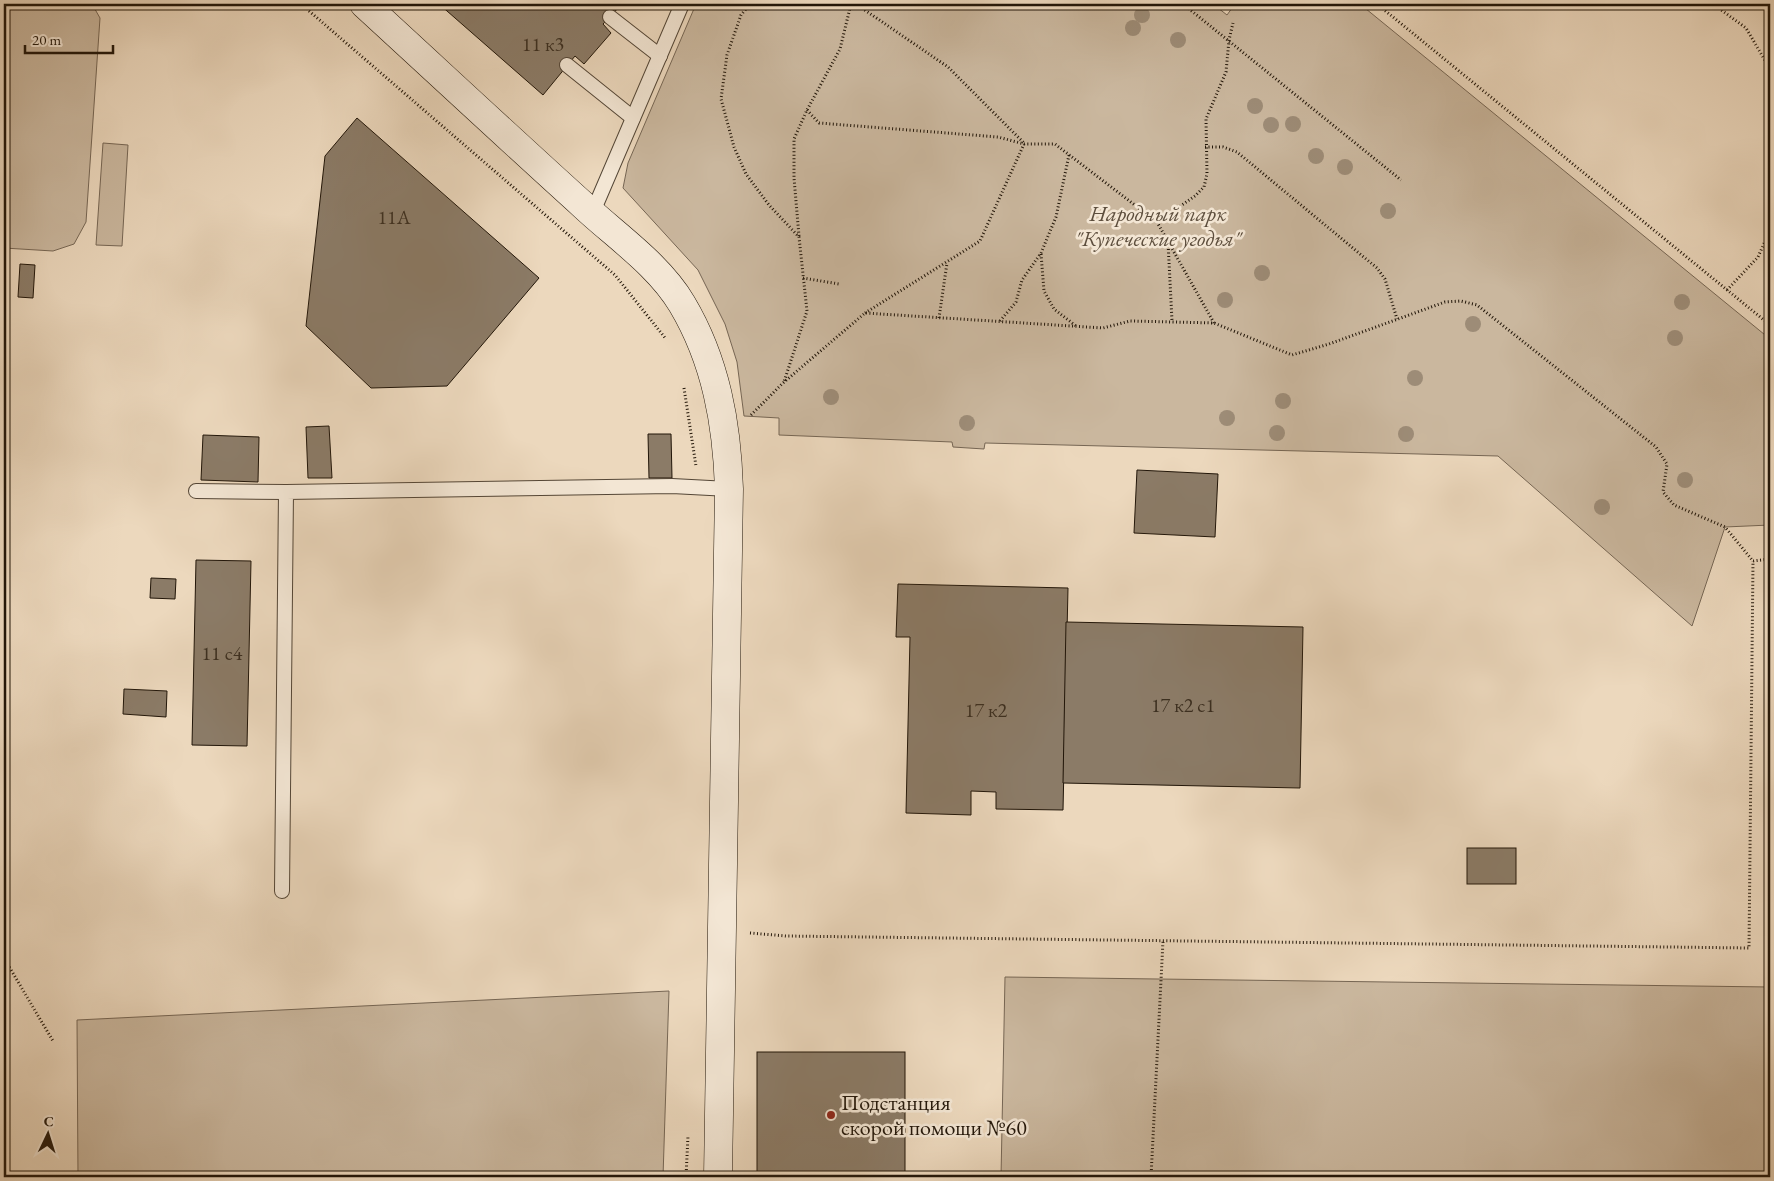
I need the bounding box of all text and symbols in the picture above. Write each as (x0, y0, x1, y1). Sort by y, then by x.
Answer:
scale bar (25, 22, 112, 54)
text: 20 m (32, 30, 61, 49)
house number: 11 к3 (522, 31, 564, 57)
park label: Народный парк "Купеческие угодья" (1075, 199, 1244, 253)
house number: 11А (377, 204, 411, 230)
house number: 11 с4 (202, 640, 243, 666)
house number: 17 к2 с1 (1151, 692, 1215, 718)
house number: 17 к2 (965, 697, 1008, 723)
place label: Подстанция скорой помощи №60 (841, 1088, 1027, 1142)
north arrow (22, 1108, 72, 1158)
marker: Подстанция скорой помощи №60 (825, 1109, 837, 1121)
text: С (43, 1112, 55, 1130)

